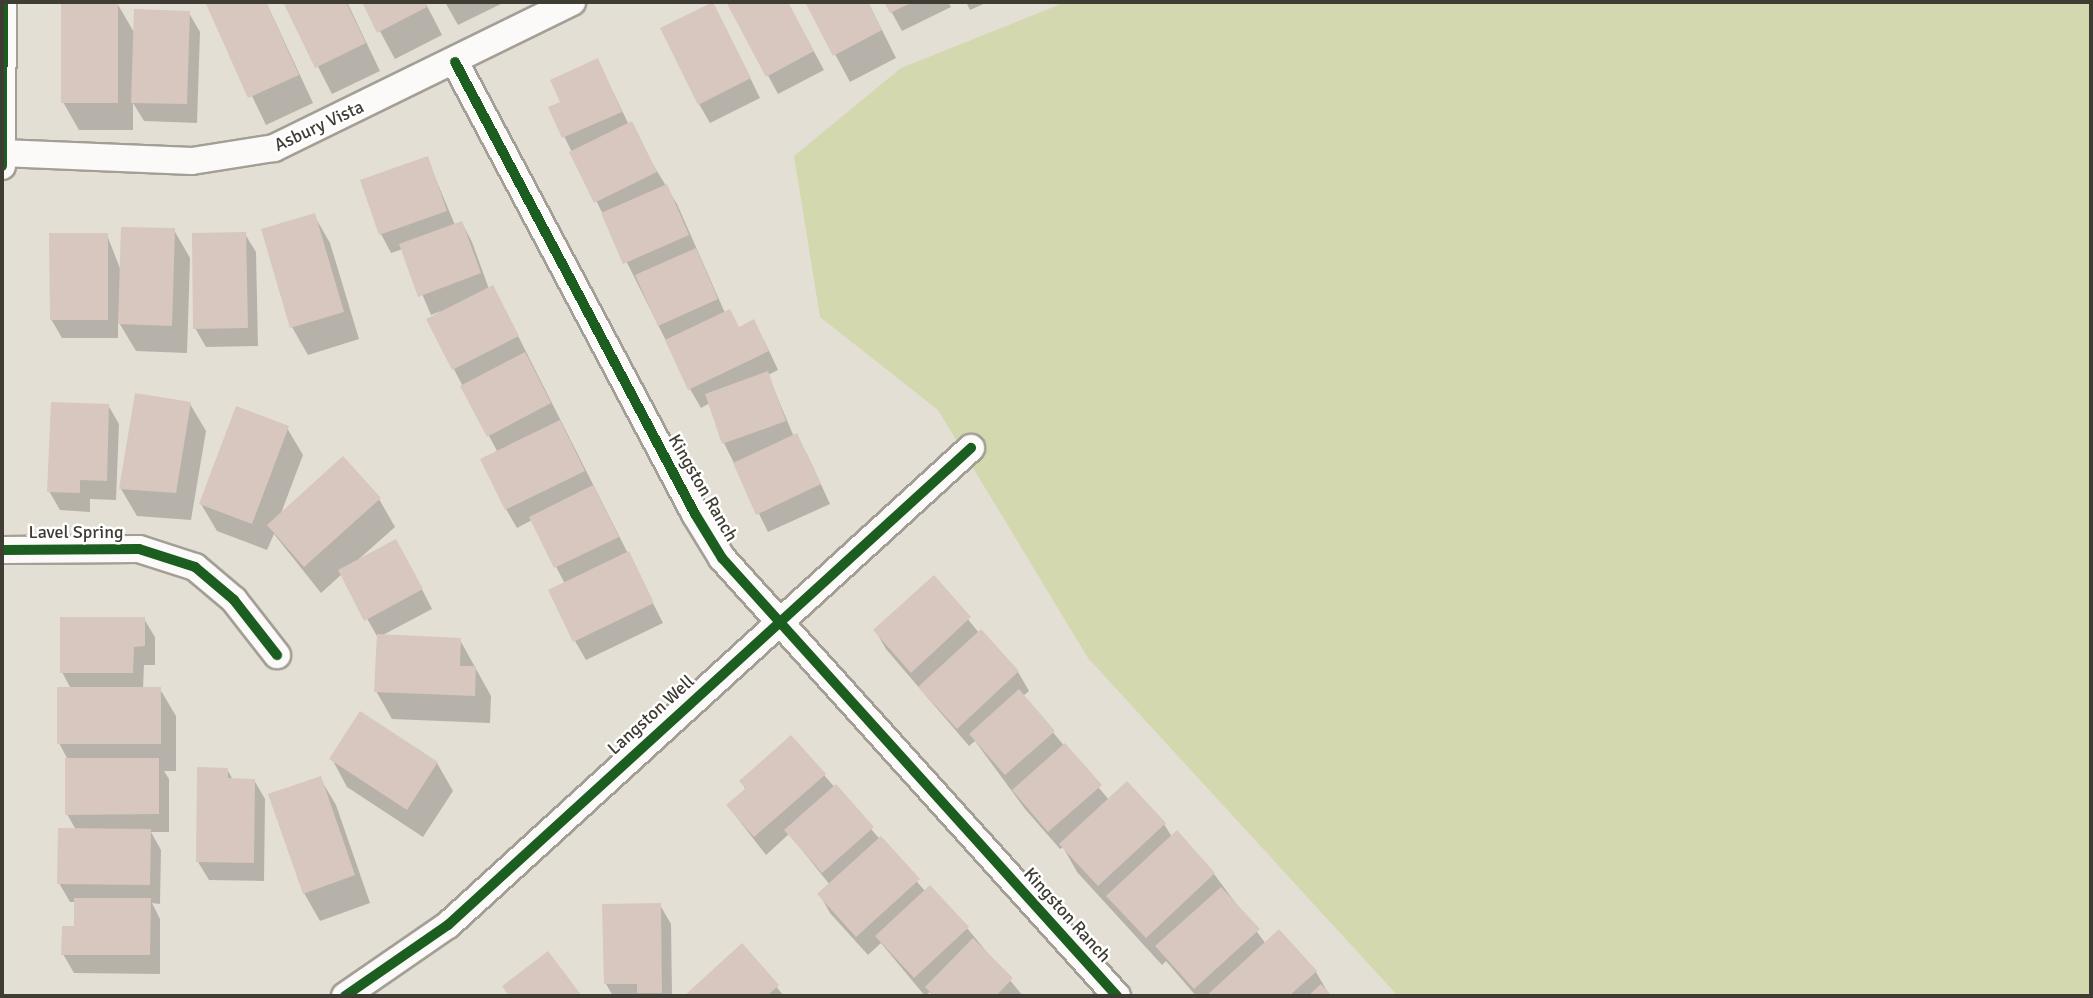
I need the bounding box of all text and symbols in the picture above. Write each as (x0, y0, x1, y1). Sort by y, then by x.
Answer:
street label: Asbury Vista (271, 96, 367, 156)
street label: Kingston Ranch (664, 431, 742, 545)
street label: Lavel Spring (29, 521, 123, 543)
street label: Langston Well (603, 671, 699, 759)
street label: Kingston Ranch (1019, 863, 1115, 967)

